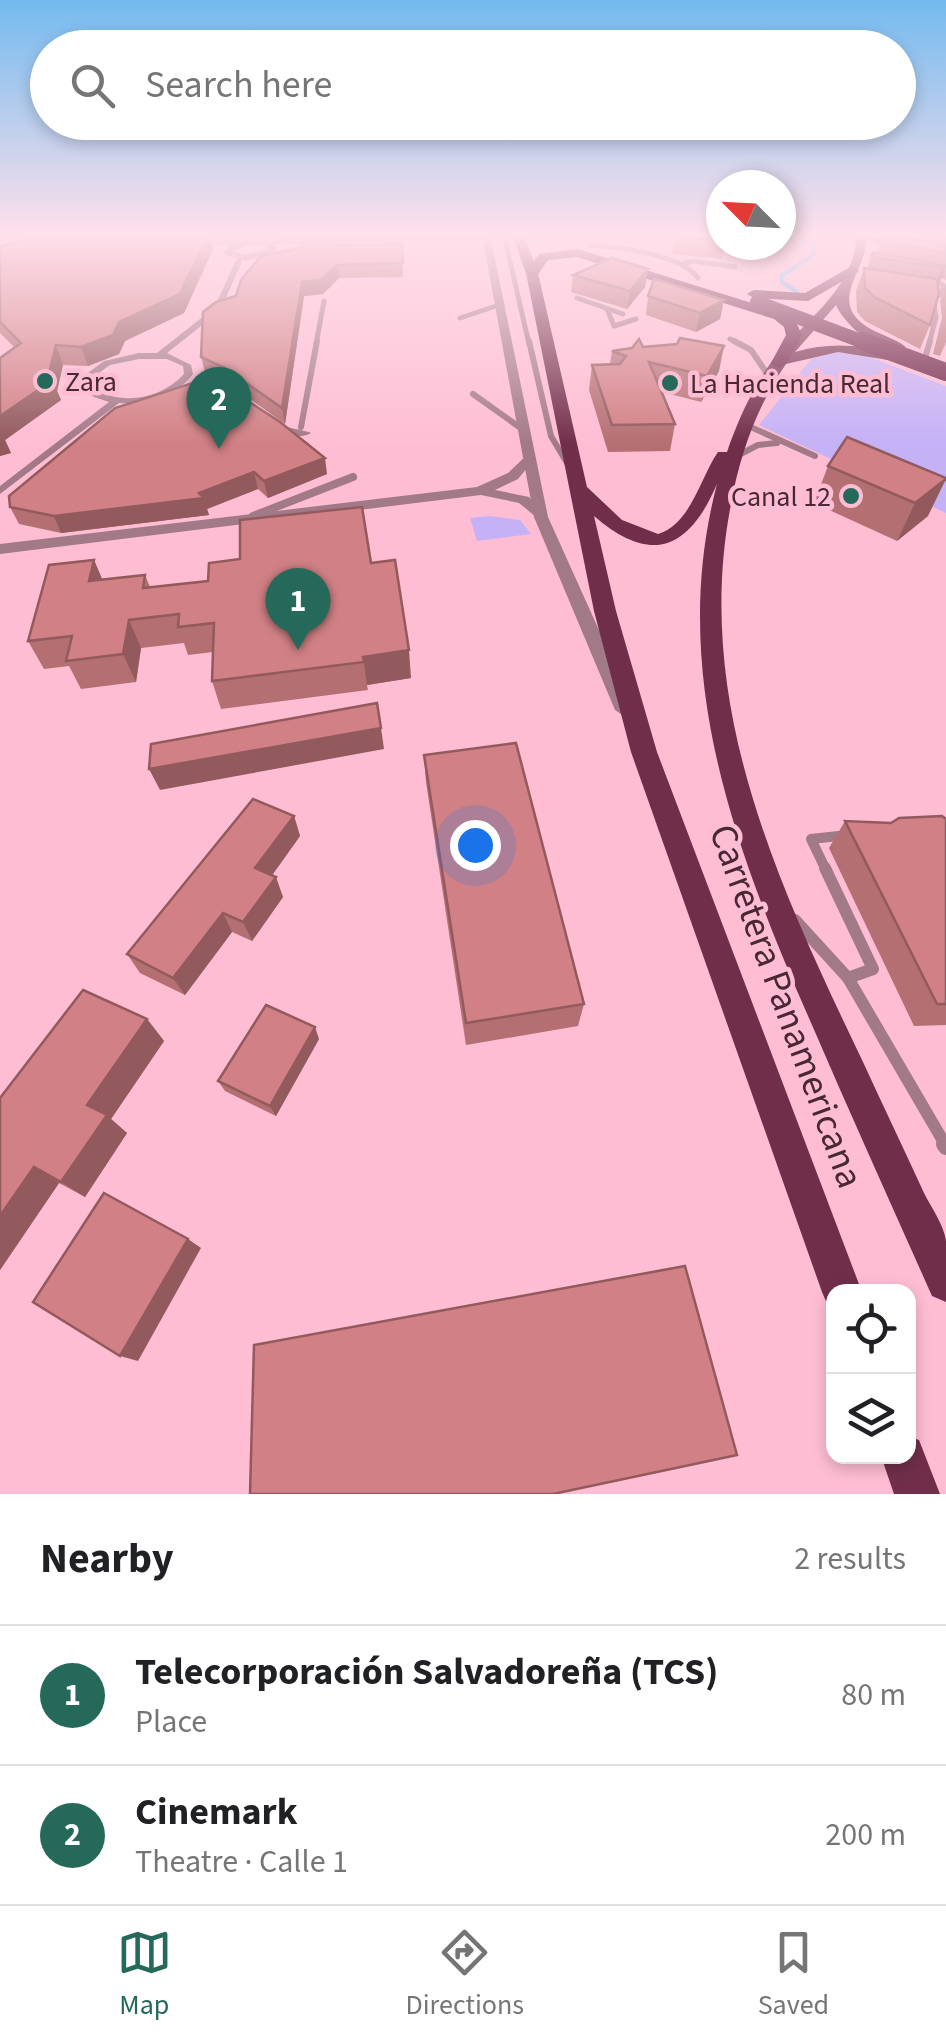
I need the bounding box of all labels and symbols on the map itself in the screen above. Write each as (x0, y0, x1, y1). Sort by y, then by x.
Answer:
north arrow (706, 170, 796, 260)
place label: Zara (65, 362, 117, 402)
place label: La Hacienda Real (690, 364, 890, 404)
pin: 2 (186, 366, 252, 449)
marker: Zara (34, 370, 56, 392)
marker: La Hacienda Real (659, 372, 681, 394)
place label: Canal 12 (731, 477, 831, 517)
marker: Canal 12 (840, 485, 862, 507)
pin: 1 (266, 568, 330, 650)
street label: Carretera Panamericana (695, 817, 877, 1196)
your location (450, 820, 501, 871)

